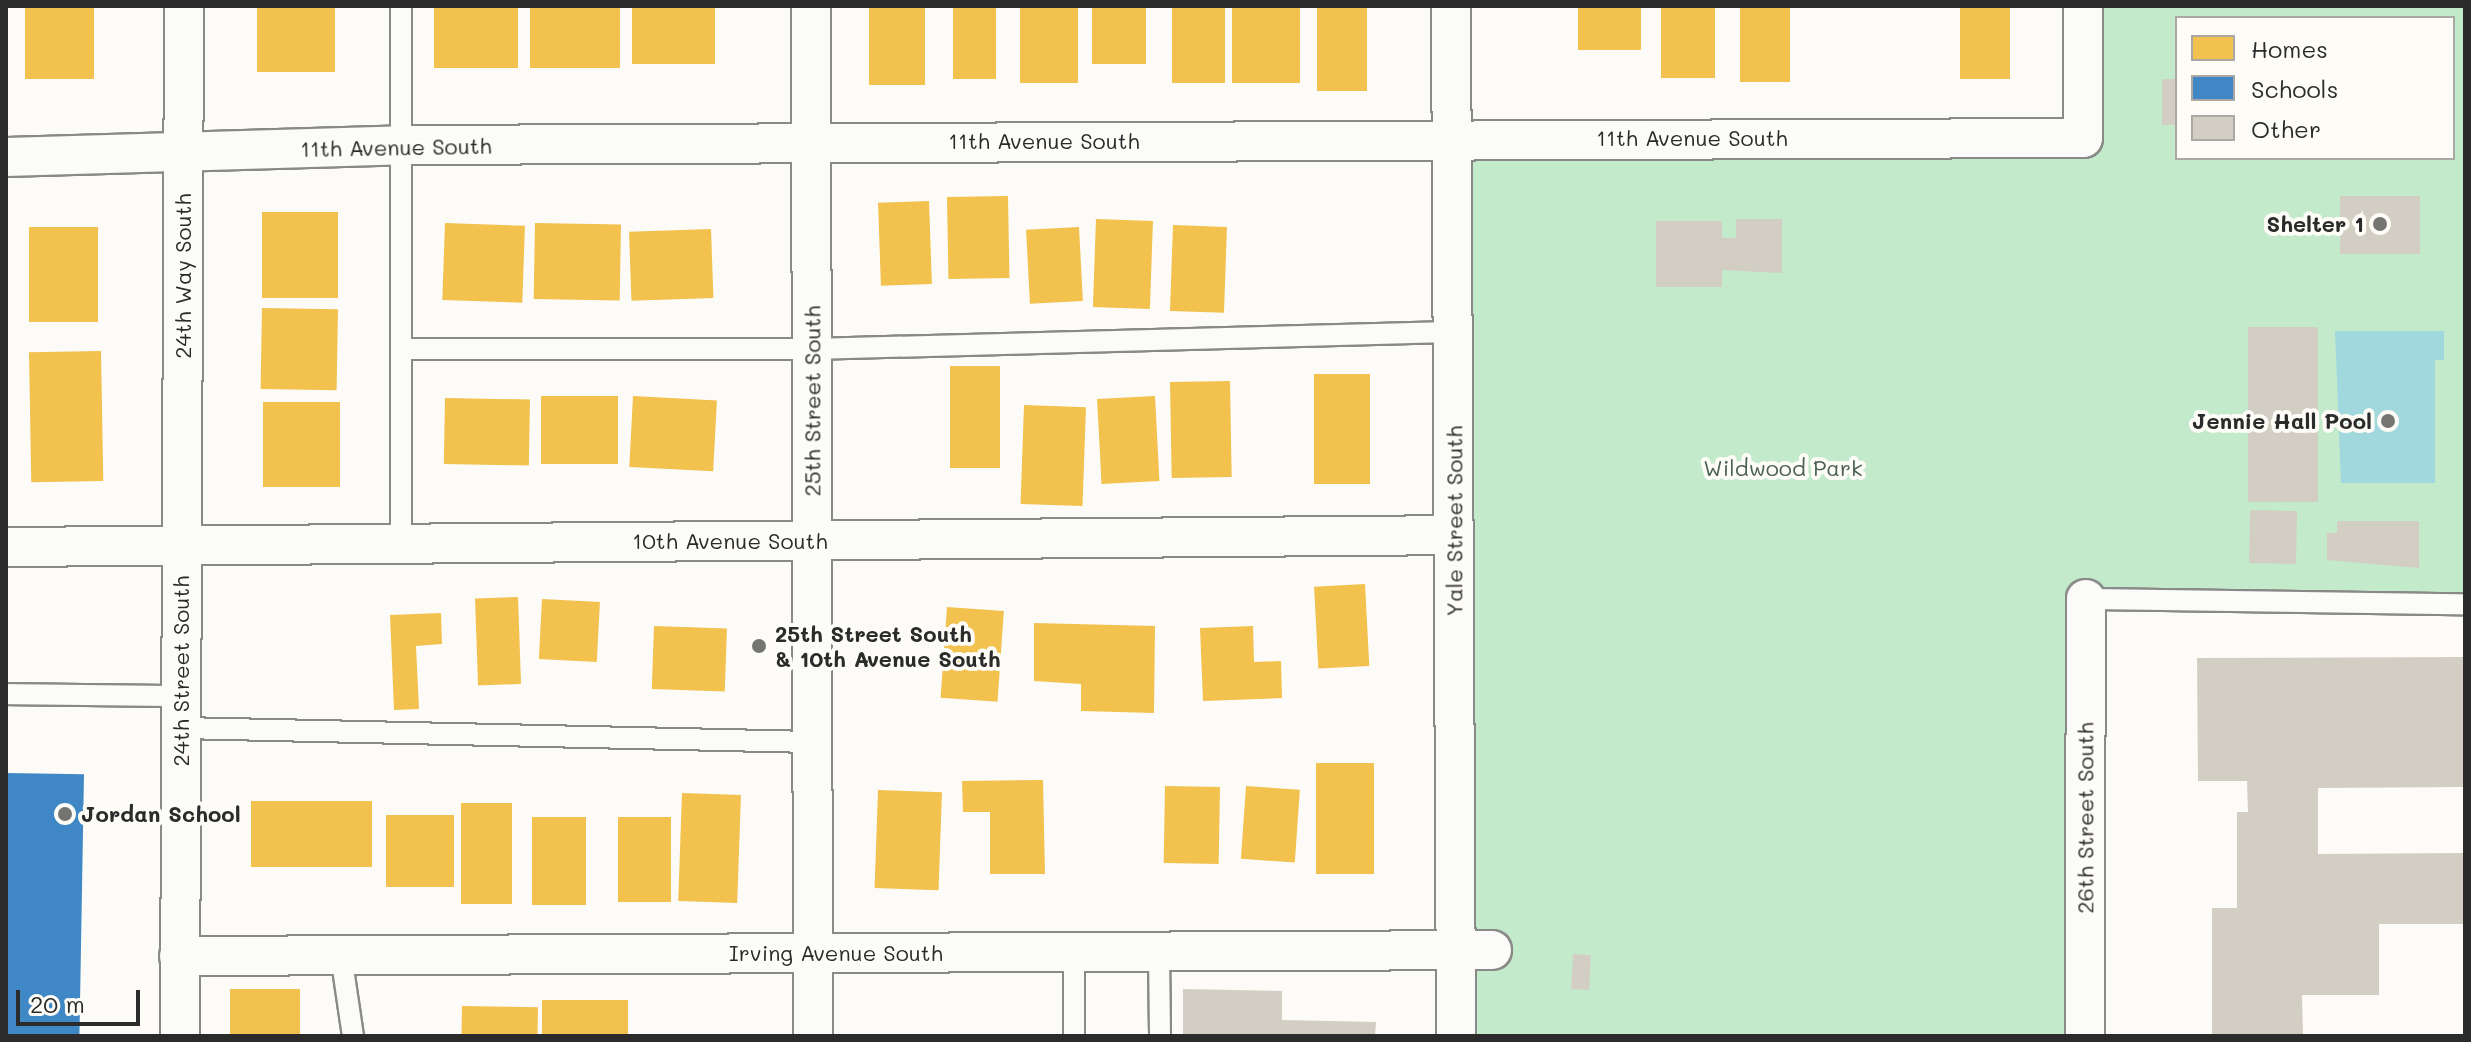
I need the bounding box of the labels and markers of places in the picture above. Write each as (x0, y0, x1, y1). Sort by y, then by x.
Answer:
place label: Shelter 1 (2266, 211, 2364, 237)
marker: Shelter 1 (2371, 215, 2389, 233)
place label: Jennie Hall Pool (2192, 408, 2372, 434)
marker: Jennie Hall Pool (2379, 412, 2397, 430)
place label: 25th Street South & 10th Avenue South (775, 620, 1000, 672)
marker: 25th Street South & 10th Avenue South (750, 637, 768, 655)
place label: Jordan School (81, 801, 241, 827)
marker: Jordan School (56, 805, 74, 823)

